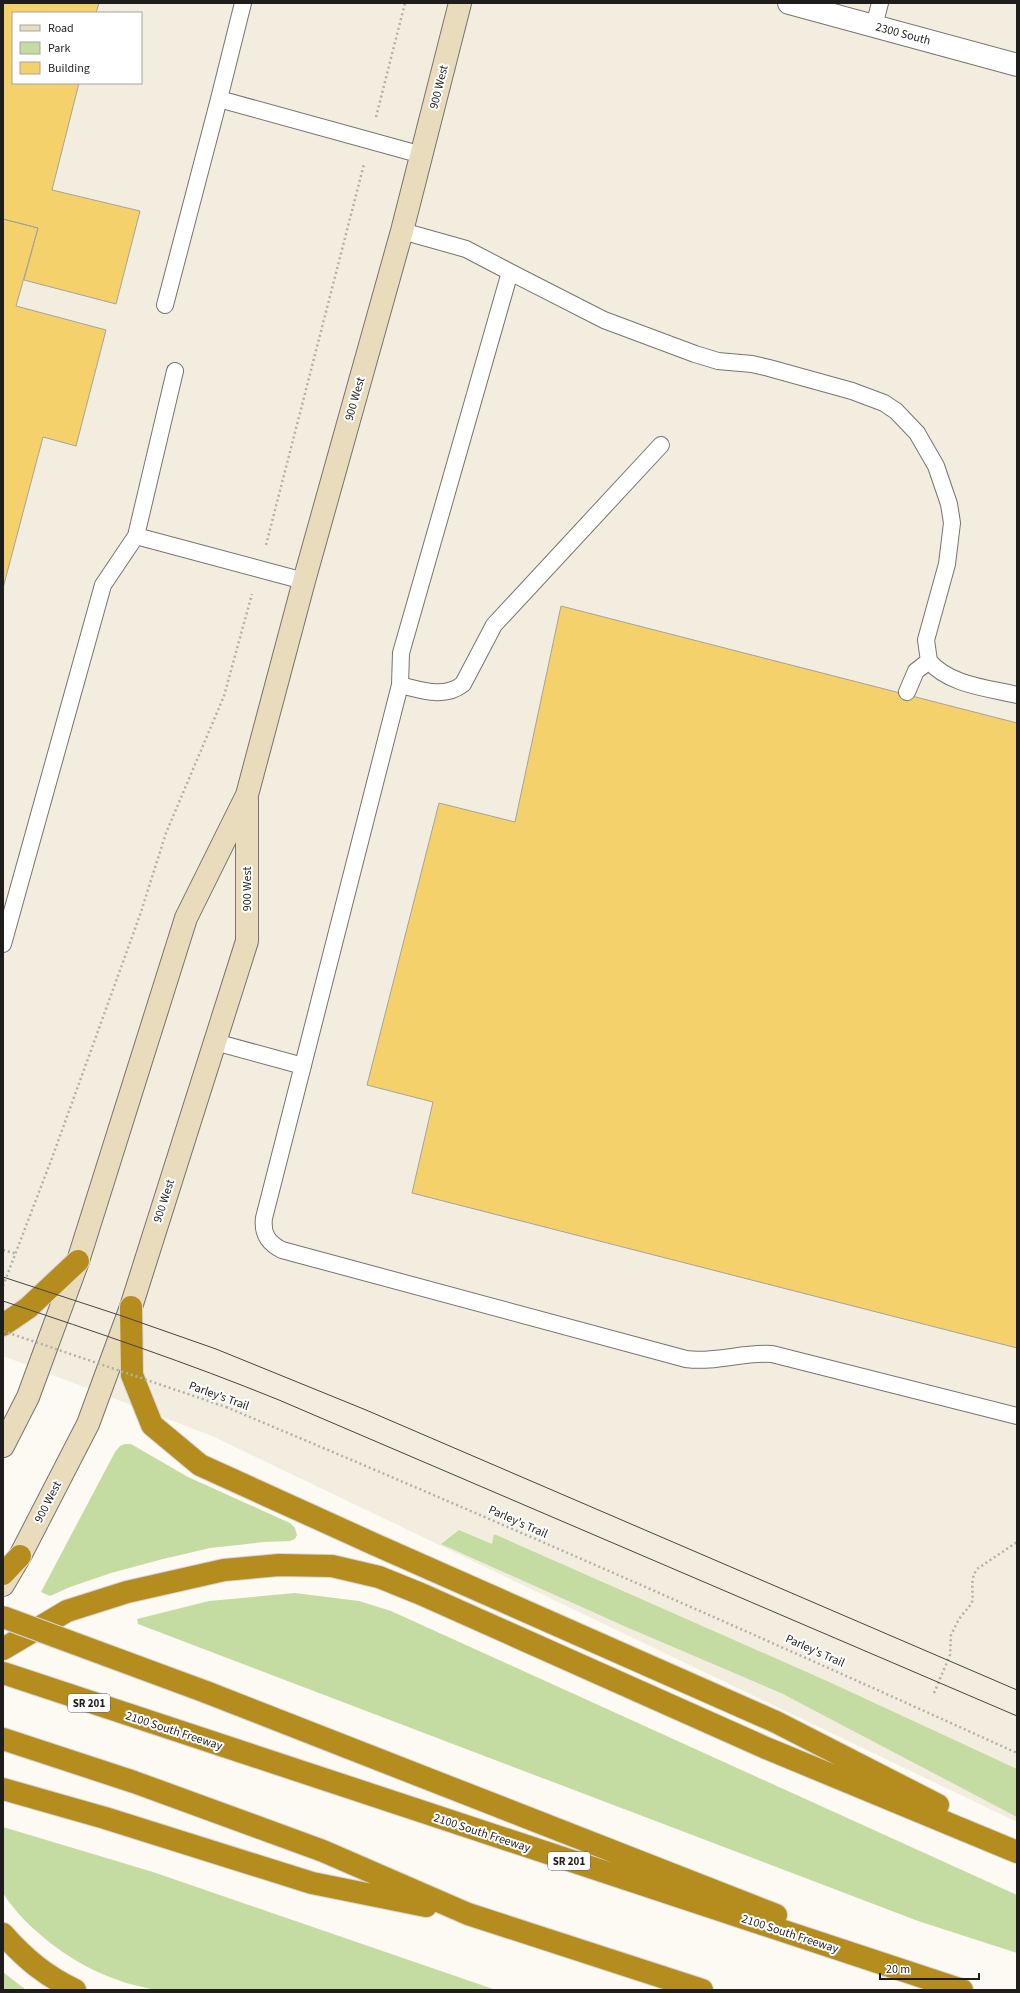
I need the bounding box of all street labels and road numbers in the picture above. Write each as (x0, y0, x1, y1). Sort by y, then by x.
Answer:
street label: 2300 South (874, 19, 932, 49)
street label: 900 West (425, 63, 453, 111)
street label: 900 West (341, 375, 369, 423)
street label: 900 West (239, 867, 256, 911)
street label: 900 West (149, 1177, 179, 1225)
street label: Parley's Trail (186, 1377, 252, 1415)
street label: 900 West (30, 1478, 66, 1526)
street label: Parley's Trail (486, 1501, 550, 1543)
street label: Parley's Trail (783, 1630, 847, 1672)
road number: SR 201 (68, 1694, 110, 1712)
street label: 2100 South Freeway (124, 1707, 225, 1755)
street label: 2100 South Freeway (432, 1809, 533, 1857)
road number: SR 201 (548, 1852, 590, 1870)
street label: 2100 South Freeway (740, 1910, 841, 1958)

